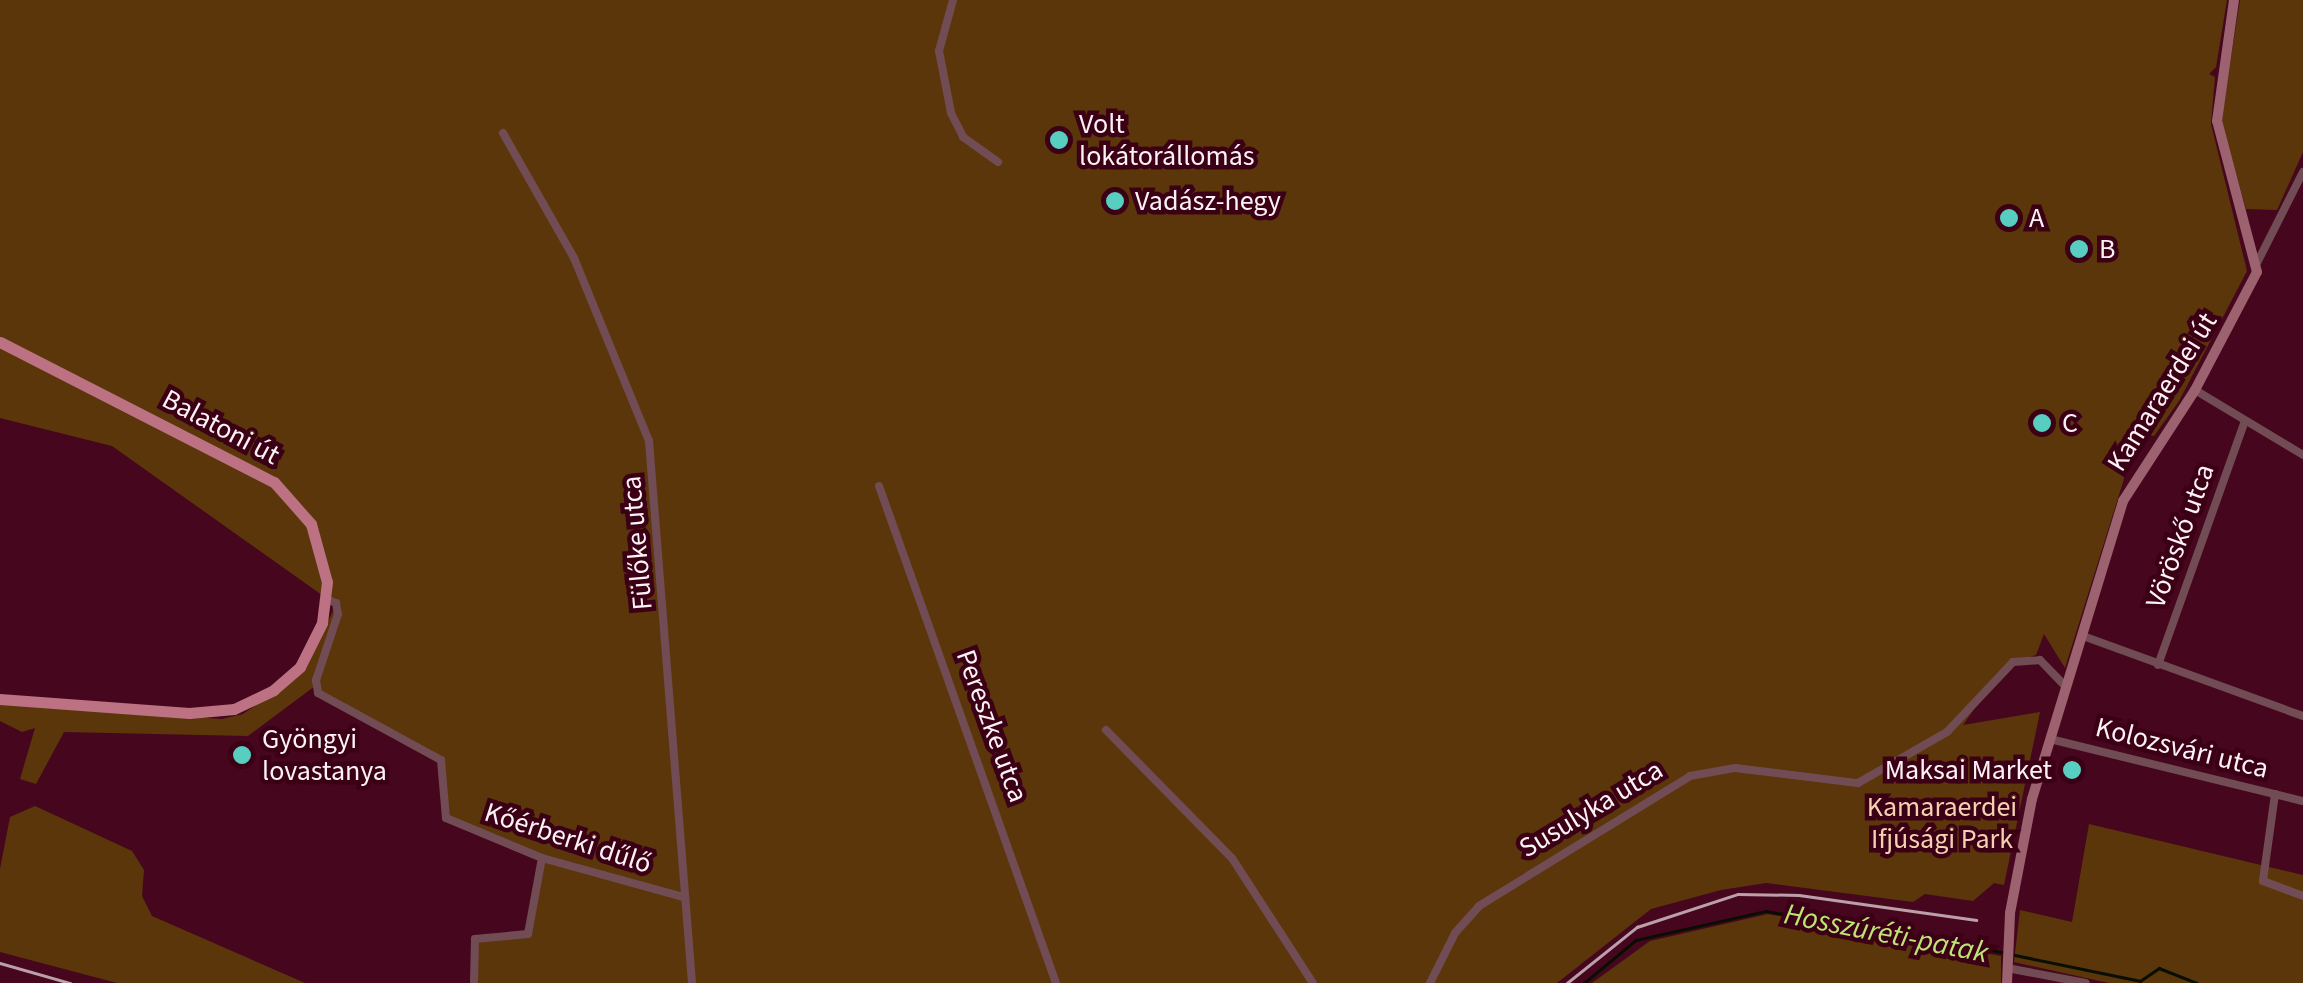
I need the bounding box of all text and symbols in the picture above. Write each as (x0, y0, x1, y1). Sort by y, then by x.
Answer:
place label: Volt lokátorállomás (1079, 107, 1255, 173)
marker: Volt lokátorállomás (1048, 129, 1070, 151)
place label: Vadász-hegy (1135, 184, 1281, 218)
marker: Vadász-hegy (1104, 190, 1126, 212)
place label: A (2029, 201, 2044, 235)
marker: A (1998, 207, 2020, 229)
place label: B (2099, 232, 2115, 266)
marker: B (2068, 238, 2090, 260)
street label: Kamaraerdei út (2100, 306, 2224, 478)
street label: Balatoni út (157, 382, 285, 472)
place label: C (2062, 406, 2078, 440)
marker: C (2031, 412, 2053, 434)
street label: Vöröskő utca (2138, 460, 2222, 612)
street label: Fülőke utca (614, 474, 660, 612)
street label: Pereszke utca (949, 645, 1035, 807)
street label: Kolozsvári utca (2092, 710, 2272, 786)
place label: Gyöngyi lovastanya (262, 722, 387, 788)
marker: Gyöngyi lovastanya (231, 744, 253, 766)
street label: Susulyka utca (1513, 753, 1669, 865)
place label: Maksai Market (1885, 753, 2052, 787)
marker: Maksai Market (2061, 759, 2083, 781)
park label: Kamaraerdei Ifjúsági Park (1867, 790, 2017, 856)
street label: Kőérberki dűlő (480, 795, 656, 881)
water label: Hosszúréti-patak (1781, 897, 1991, 971)

